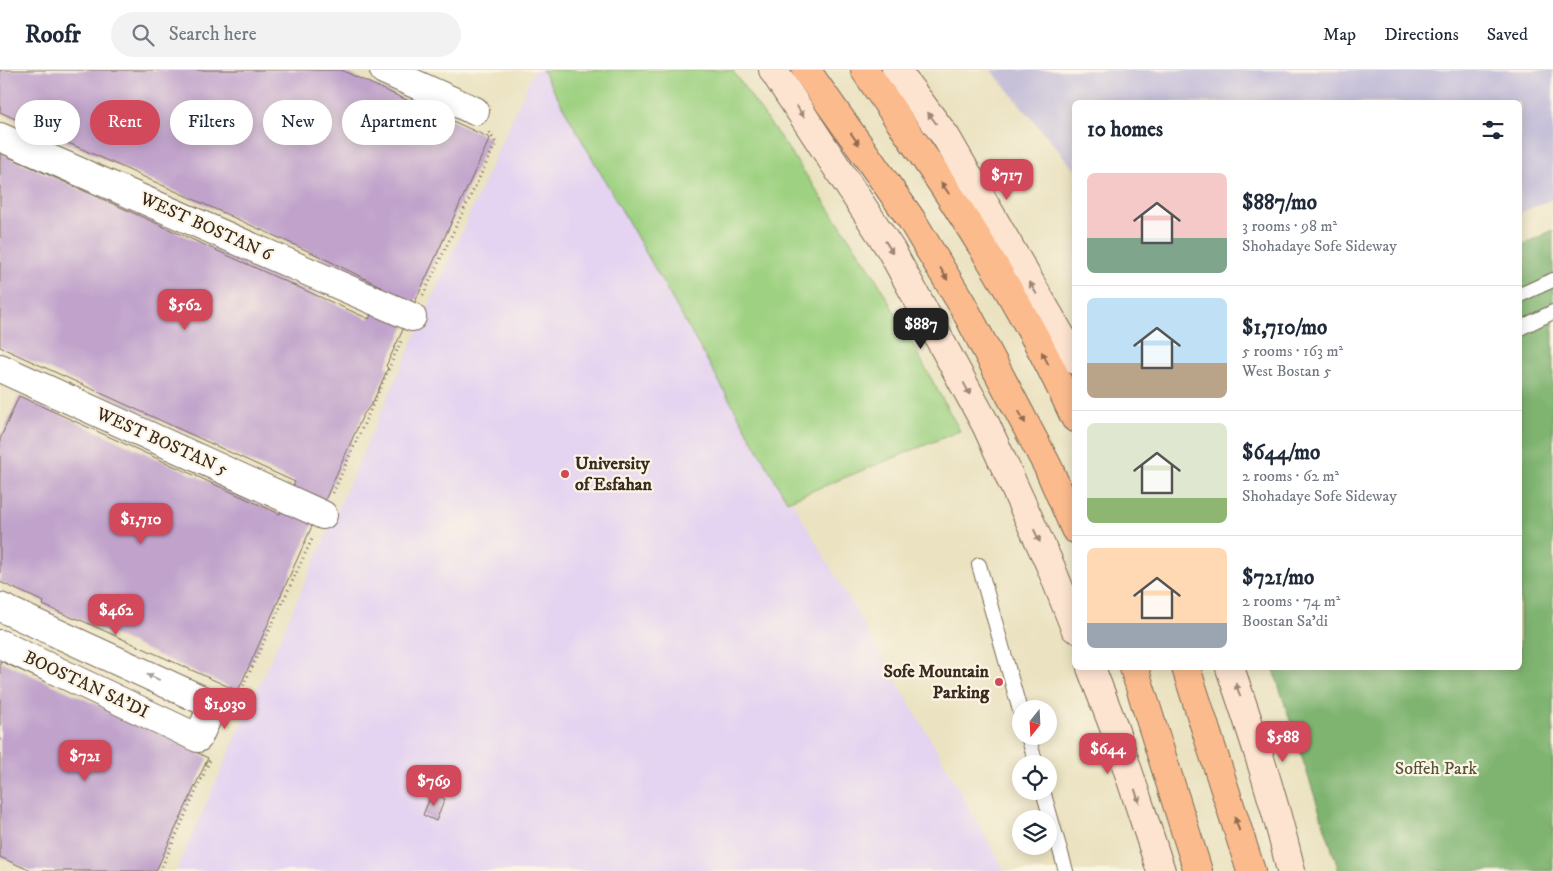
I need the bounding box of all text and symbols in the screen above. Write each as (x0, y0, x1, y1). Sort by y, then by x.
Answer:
search box (111, 12, 461, 57)
text: Roofr (25, 20, 81, 50)
icon: search (129, 21, 157, 49)
text: Search here (169, 23, 257, 46)
text: Map (1323, 24, 1356, 46)
text: Directions (1384, 24, 1459, 46)
text: Saved (1487, 24, 1528, 46)
chip: Buy (15, 100, 80, 145)
chip: Rent (90, 100, 160, 145)
chip: Filters (170, 100, 253, 145)
chip: New (263, 100, 332, 145)
chip: Apartment (342, 100, 455, 145)
one-way arrow (795, 104, 804, 117)
one-way arrow (927, 111, 937, 125)
icon: filters (1479, 116, 1507, 144)
text: 10 homes (1087, 117, 1163, 143)
one-way arrow (850, 132, 860, 145)
pin: $717 (977, 158, 1037, 201)
text: $717 (991, 165, 1023, 185)
one-way arrow (940, 182, 950, 195)
street label: WEST BOSTAN 6 (136, 188, 276, 266)
text: $887/mo (1242, 190, 1317, 216)
icon: home (1127, 193, 1187, 253)
text: 3 rooms · 98 m² (1242, 216, 1337, 236)
text: Shohadaye Sofe Sideway (1242, 236, 1397, 256)
one-way arrow (884, 240, 893, 253)
one-way arrow (940, 267, 949, 280)
one-way arrow (1029, 281, 1038, 294)
pin: $562 (155, 288, 215, 331)
text: $562 (169, 295, 201, 315)
pin: $887 (891, 308, 951, 350)
text: $887 (904, 314, 938, 334)
text: $1,710/mo (1242, 315, 1327, 341)
icon: home (1127, 318, 1187, 378)
text: 5 rooms · 163 m² (1242, 341, 1343, 361)
one-way arrow (1041, 351, 1049, 366)
text: West Bostan 5 (1242, 361, 1331, 381)
one-way arrow (962, 383, 971, 396)
street label: WEST BOSTAN 5 (92, 403, 231, 481)
one-way arrow (1018, 409, 1026, 424)
text: $644/mo (1242, 440, 1320, 466)
icon: home (1127, 443, 1187, 503)
place label: University of Esfahan (575, 453, 653, 496)
text: 2 rooms · 62 m² (1242, 466, 1339, 486)
marker: University of Esfahan (559, 468, 571, 480)
text: Shohadaye Sofe Sideway (1242, 486, 1397, 506)
pin: $1,710 (100, 502, 182, 545)
text: $1,710 (121, 509, 161, 529)
one-way arrow (1033, 529, 1041, 543)
text: $721/mo (1242, 565, 1314, 591)
icon: home (1127, 568, 1187, 628)
text: 2 rooms · 74 m² (1242, 591, 1340, 611)
pin: $462 (86, 594, 146, 636)
text: $462 (99, 600, 133, 620)
text: Boostan Sa'di (1242, 611, 1328, 631)
street label: BOOSTAN SA'DI (20, 646, 152, 724)
place label: Sofe Mountain Parking (883, 661, 990, 704)
one-way arrow (146, 673, 160, 681)
marker: Sofe Mountain Parking (993, 676, 1005, 688)
one-way arrow (1234, 682, 1242, 697)
pin: $1,930 (184, 688, 266, 730)
text: $1,930 (204, 694, 246, 714)
north arrow (1012, 700, 1058, 745)
map controls (1012, 700, 1057, 855)
pin: $588 (1253, 720, 1313, 763)
text: $588 (1267, 727, 1299, 747)
pin: $644 (1078, 732, 1138, 775)
text: $644 (1090, 739, 1126, 759)
pin: $721 (55, 740, 115, 782)
text: $721 (70, 746, 100, 766)
button: locate (1012, 755, 1057, 800)
park label: Soffeh Park (1395, 758, 1477, 780)
pin: $769 (404, 764, 464, 807)
text: $769 (417, 771, 451, 791)
one-way arrow (1134, 788, 1141, 803)
button: layers (1012, 810, 1057, 855)
one-way arrow (1233, 817, 1240, 832)

